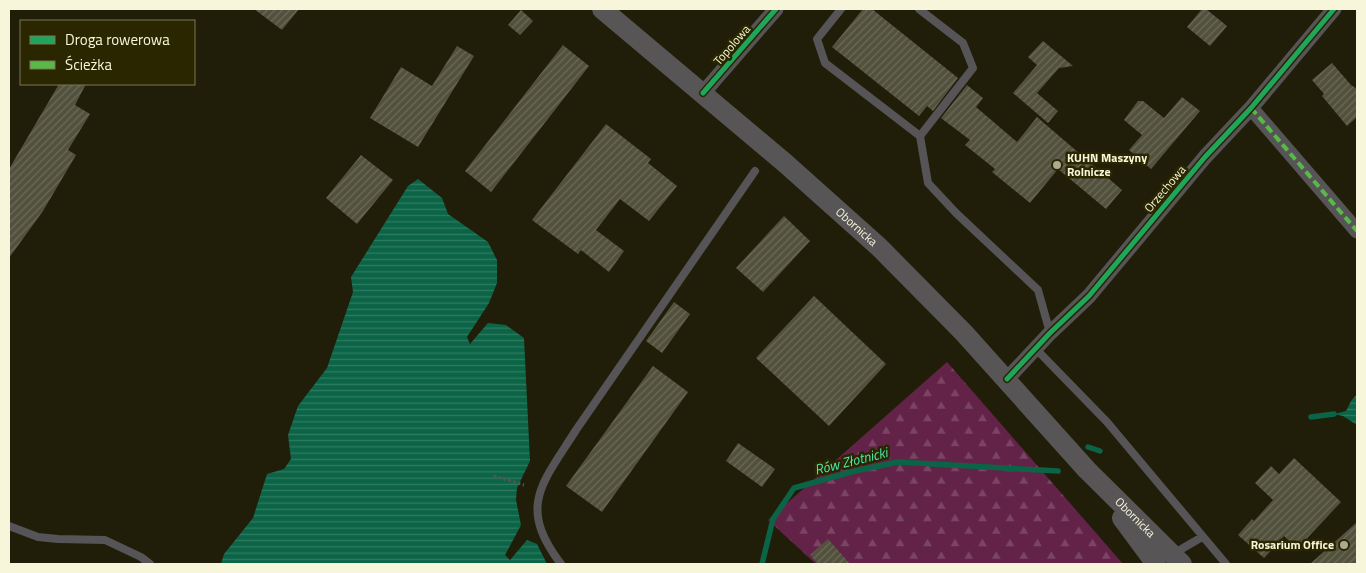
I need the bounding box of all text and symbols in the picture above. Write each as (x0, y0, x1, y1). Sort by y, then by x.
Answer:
legend (20, 20, 195, 85)
street label: Topolowa (709, 20, 755, 69)
text: Droga rowerowa (65, 28, 170, 51)
text: Ścieżka (65, 53, 112, 76)
place label: KUHN Maszyny Rolnicze (1067, 148, 1147, 181)
marker: KUHN Maszyny Rolnicze (1051, 159, 1063, 171)
street label: Orzechowa (1139, 161, 1190, 216)
street label: Obornicka (832, 202, 882, 250)
water label: Rów Złotnicki (812, 441, 892, 480)
street label: Obornicka (1111, 493, 1160, 542)
place label: Rosarium Office (1251, 535, 1334, 554)
marker: Rosarium Office (1338, 539, 1350, 551)

